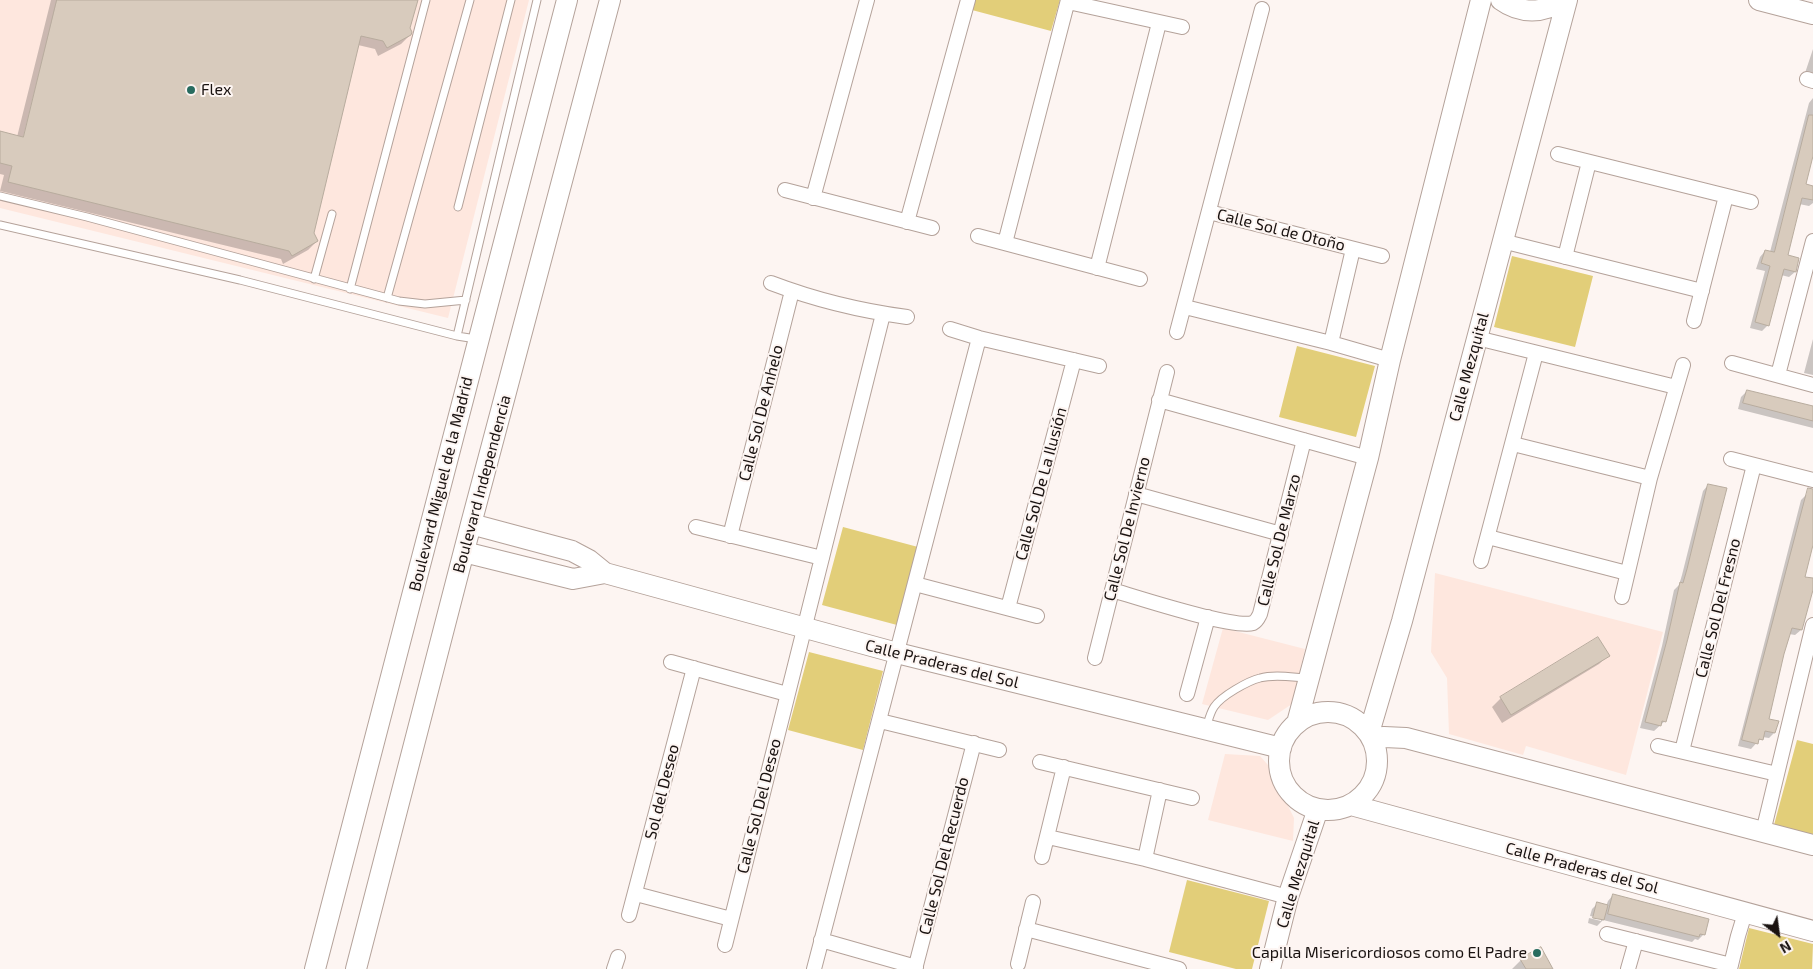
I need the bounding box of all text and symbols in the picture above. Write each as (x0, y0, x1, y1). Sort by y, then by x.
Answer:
place label: Flex (201, 80, 231, 100)
marker: Flex (185, 84, 197, 96)
street label: Calle Sol de Otoño (1215, 205, 1347, 255)
street label: Calle Mezquital (1445, 310, 1493, 424)
street label: Calle Sol De Anhelo (735, 343, 787, 483)
street label: Boulevard Miguel de la Madrid (405, 375, 477, 593)
street label: Boulevard Independencia (449, 393, 515, 575)
street label: Calle Sol De La Ilusión (1011, 405, 1071, 563)
street label: Calle Sol De Invierno (1100, 455, 1154, 603)
street label: Calle Sol De Marzo (1253, 472, 1305, 608)
street label: Calle Sol Del Fresno (1691, 536, 1745, 680)
street label: Calle Praderas del Sol (863, 636, 1021, 692)
street label: Calle Sol Del Deseo (733, 736, 785, 876)
street label: Sol del Deseo (641, 742, 683, 842)
street label: Calle Sol Del Recuerdo (915, 775, 973, 937)
street label: Calle Mezquital (1272, 818, 1324, 930)
street label: Calle Praderas del Sol (1503, 838, 1661, 898)
north arrow (1753, 909, 1803, 959)
text: N (1777, 938, 1794, 957)
place label: Capilla Misericordiosos como El Padre (1252, 943, 1527, 963)
marker: Capilla Misericordiosos como El Padre (1531, 947, 1543, 959)

